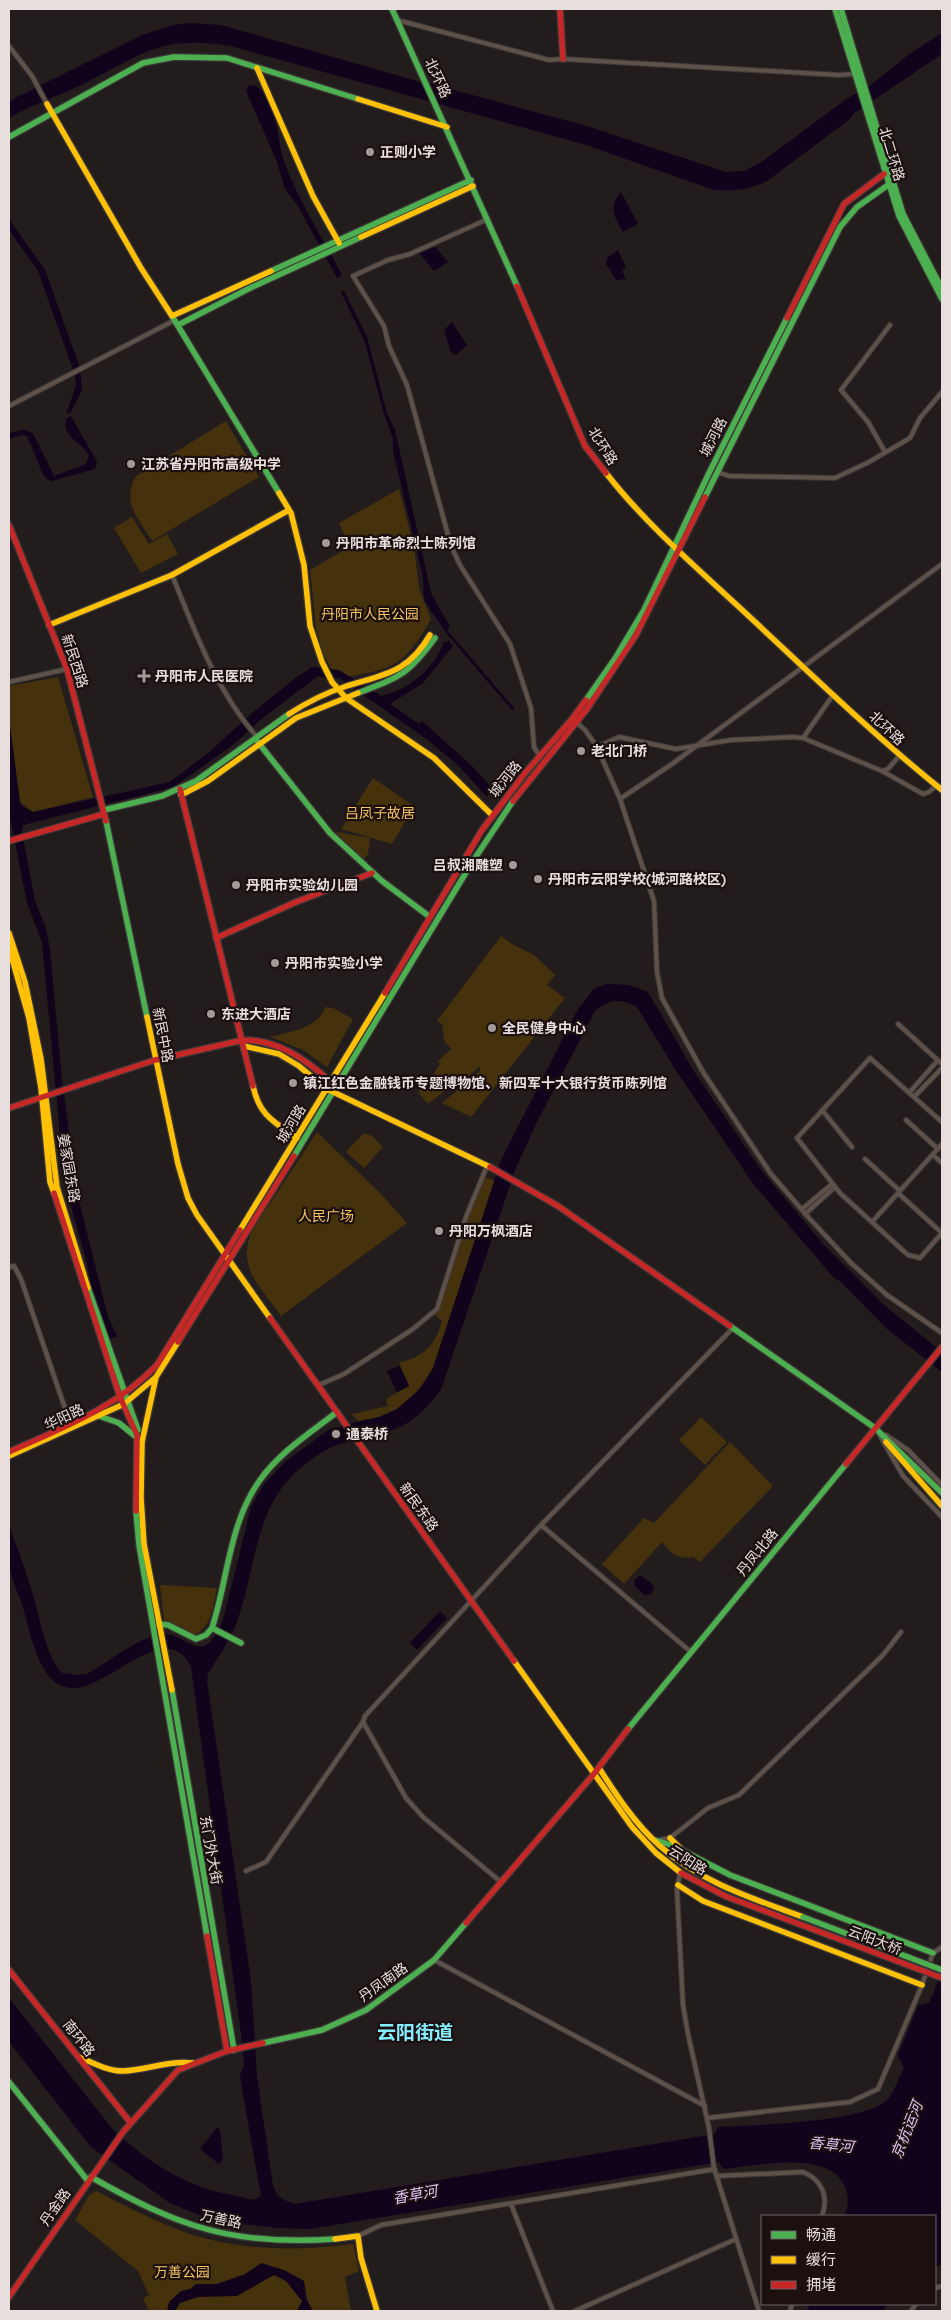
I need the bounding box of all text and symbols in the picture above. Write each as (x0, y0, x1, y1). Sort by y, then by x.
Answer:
street label: 北环路 (421, 55, 455, 101)
street label: 北二环路 (875, 125, 909, 183)
place label: 正则小学 (380, 143, 436, 161)
marker: 正则小学 (364, 146, 376, 158)
street label: 城河路 (695, 414, 731, 460)
street label: 北环路 (584, 423, 622, 469)
place label: 江苏省丹阳市高级中学 (141, 455, 281, 473)
marker: 江苏省丹阳市高级中学 (125, 458, 137, 470)
place label: 丹阳市革命烈士陈列馆 (336, 534, 476, 552)
marker: 丹阳市革命烈士陈列馆 (320, 537, 332, 549)
park label: 丹阳市人民公园 (321, 605, 419, 623)
street label: 新民西路 (58, 632, 92, 690)
place label: 丹阳市人民医院 (155, 667, 253, 685)
marker: 丹阳市人民医院 (137, 669, 151, 683)
street label: 北环路 (866, 707, 908, 749)
place label: 老北门桥 (591, 742, 647, 760)
marker: 老北门桥 (575, 745, 587, 757)
street label: 城河路 (485, 757, 525, 801)
park label: 吕凤子故居 (345, 804, 415, 822)
place label: 吕叔湘雕塑 (433, 856, 503, 874)
marker: 吕叔湘雕塑 (507, 859, 519, 871)
place label: 丹阳市云阳学校(城河路校区) (548, 870, 726, 888)
marker: 丹阳市云阳学校(城河路校区) (532, 873, 544, 885)
place label: 丹阳市实验幼儿园 (246, 876, 358, 894)
marker: 丹阳市实验幼儿园 (230, 879, 242, 891)
place label: 丹阳市实验小学 (285, 954, 383, 972)
marker: 丹阳市实验小学 (269, 957, 281, 969)
place label: 东进大酒店 (221, 1005, 291, 1023)
street label: 新民中路 (149, 1006, 177, 1064)
marker: 东进大酒店 (205, 1008, 217, 1020)
place label: 全民健身中心 (502, 1019, 586, 1037)
marker: 全民健身中心 (486, 1022, 498, 1034)
place label: 镇江红色金融钱币专题博物馆、新四军十大银行货币陈列馆 (303, 1074, 667, 1092)
marker: 镇江红色金融钱币专题博物馆、新四军十大银行货币陈列馆 (287, 1077, 299, 1089)
street label: 城河路 (272, 1101, 310, 1147)
street label: 姜家园东路 (54, 1132, 84, 1204)
park label: 人民广场 (298, 1207, 354, 1225)
place label: 丹阳万枫酒店 (449, 1222, 533, 1240)
marker: 丹阳万枫酒店 (433, 1225, 445, 1237)
street label: 华阳路 (41, 1400, 87, 1434)
place label: 通泰桥 (346, 1425, 388, 1443)
marker: 通泰桥 (330, 1428, 342, 1440)
street label: 新民东路 (396, 1479, 442, 1535)
street label: 丹凤北路 (732, 1525, 782, 1579)
street label: 东门外大街 (196, 1814, 226, 1886)
street label: 云阳路 (665, 1841, 711, 1879)
street label: 云阳大桥 (846, 1922, 904, 1958)
street label: 丹凤南路 (355, 1959, 411, 2005)
street label: 南环路 (59, 2016, 99, 2060)
district label: 云阳街道 (377, 2020, 453, 2044)
water label: 京杭运河 (886, 2096, 928, 2161)
water label: 香草河 (808, 2133, 857, 2157)
water label: 香草河 (391, 2181, 442, 2208)
street label: 丹金路 (36, 2185, 74, 2229)
street label: 万善路 (199, 2206, 243, 2232)
legend (761, 2215, 936, 2305)
text: 畅通 (806, 2225, 836, 2244)
text: 缓行 (806, 2250, 836, 2269)
park label: 万善公园 (154, 2263, 210, 2281)
text: 拥堵 (806, 2275, 836, 2294)

